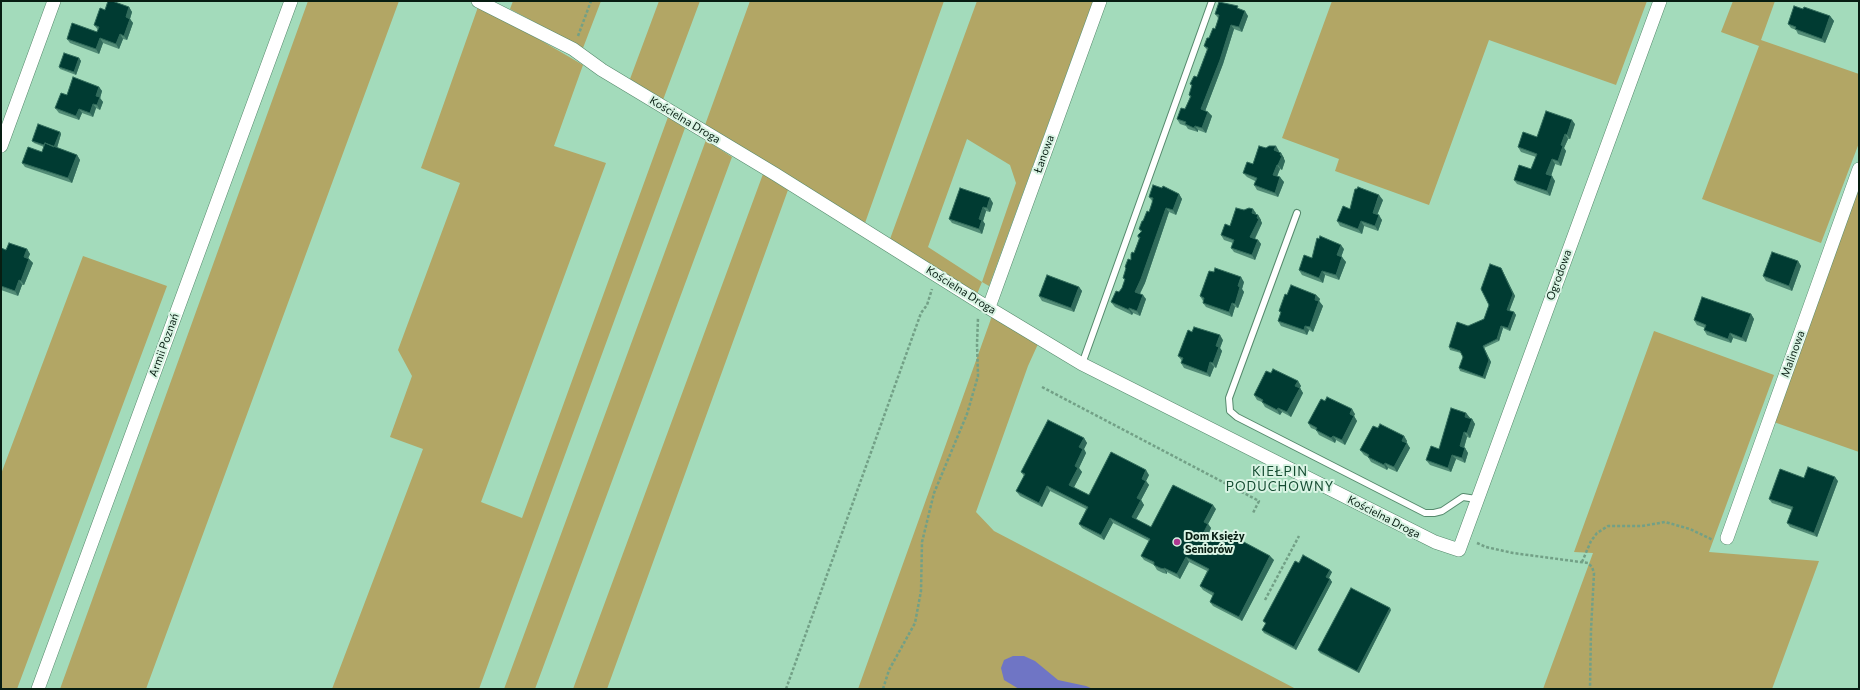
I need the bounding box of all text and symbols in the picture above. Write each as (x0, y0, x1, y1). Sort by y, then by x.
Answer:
street label: Kościelna Droga (647, 94, 723, 146)
street label: Łanowa (1031, 133, 1057, 175)
street label: Ogrodowa (1544, 248, 1574, 302)
street label: Kościelna Droga (924, 263, 998, 317)
street label: Armii Poznań (146, 312, 182, 378)
street label: Malinowa (1778, 329, 1808, 379)
district label: KIEŁPIN PODUCHOWNY (1226, 464, 1334, 495)
street label: Kościelna Droga (1345, 493, 1423, 541)
place label: Dom Księży Seniorów (1185, 529, 1245, 555)
marker: Dom Księży Seniorów (1172, 537, 1182, 547)

